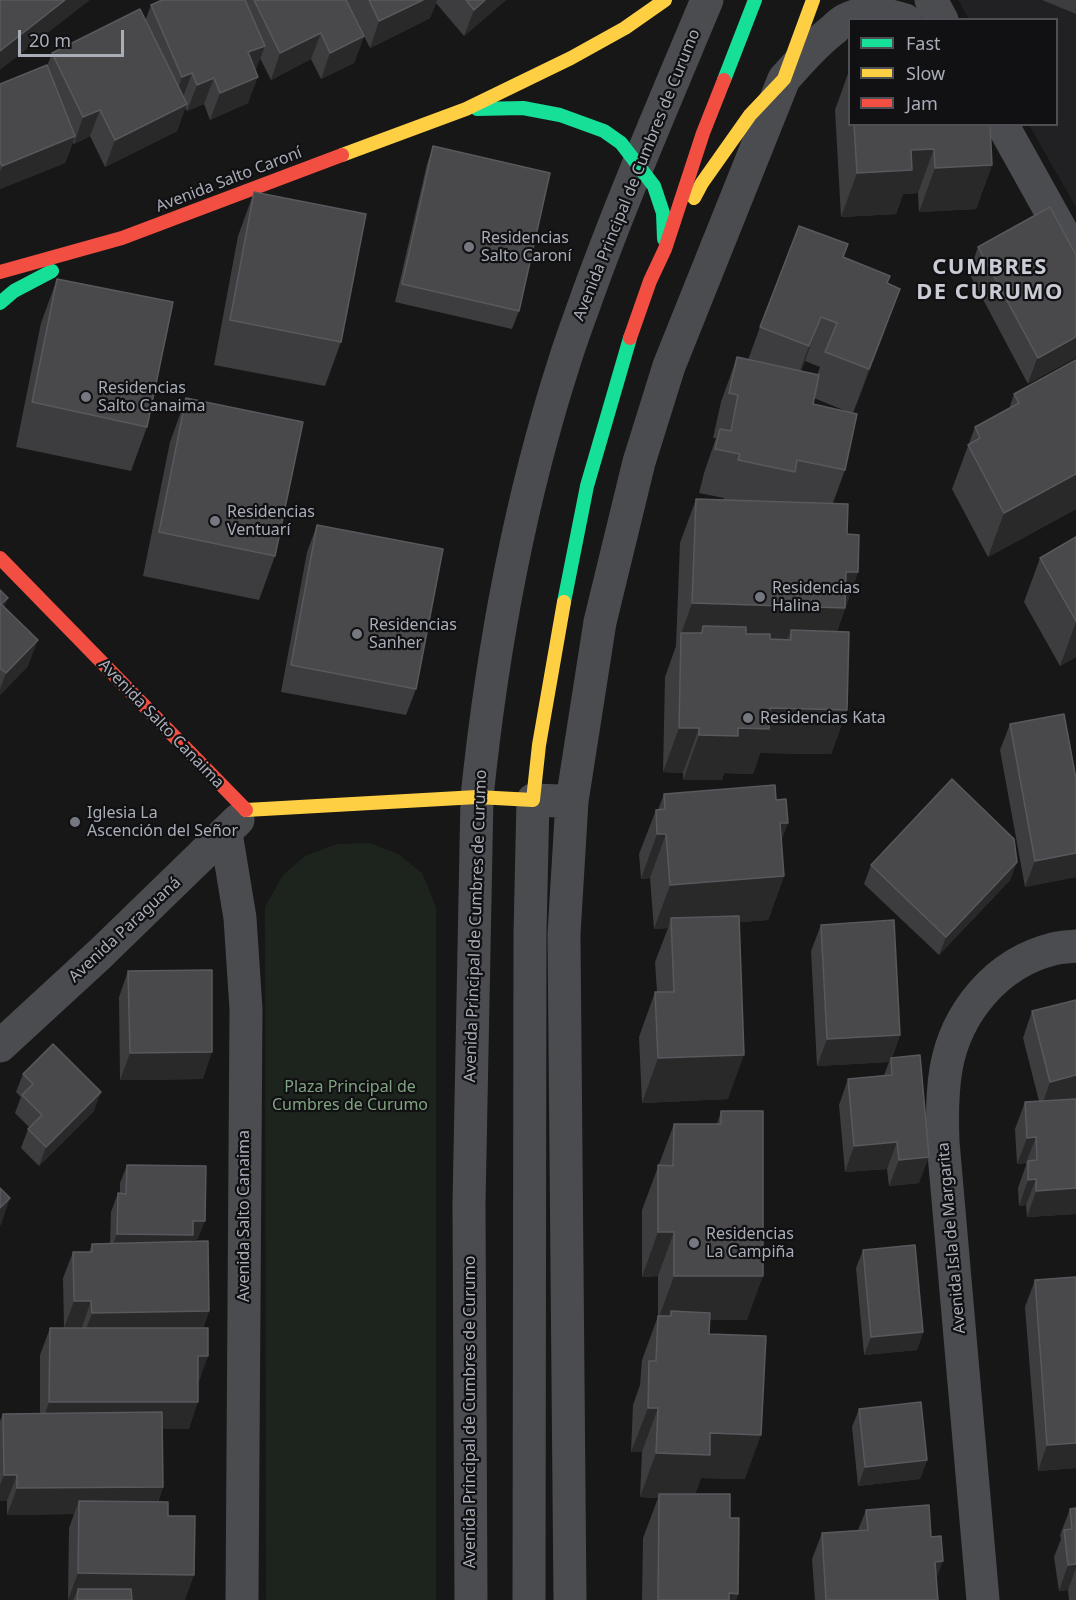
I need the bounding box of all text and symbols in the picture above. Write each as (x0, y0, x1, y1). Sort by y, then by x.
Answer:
scale bar (21, 18, 128, 56)
legend (848, 18, 1058, 126)
street label: Avenida Principal de Cumbres de Curumo (570, 26, 704, 324)
text: 20 m (29, 28, 71, 52)
text: Fast (906, 31, 941, 55)
text: Slow (906, 61, 945, 85)
text: Jam (906, 91, 938, 115)
street label: Avenida Salto Caroní (153, 143, 305, 217)
place label: Residencias Salto Caroní (481, 228, 572, 266)
marker: Residencias Salto Caroní (462, 240, 476, 254)
district label: CUMBRES DE CURUMO (916, 255, 1064, 306)
place label: Residencias Salto Canaima (98, 378, 206, 416)
marker: Residencias Salto Canaima (79, 390, 93, 404)
place label: Residencias Ventuarí (227, 502, 315, 540)
marker: Residencias Ventuarí (208, 514, 222, 528)
place label: Residencias Halina (772, 578, 860, 616)
marker: Residencias Halina (753, 590, 767, 604)
place label: Residencias Sanher (369, 615, 457, 653)
marker: Residencias Sanher (350, 627, 364, 641)
street label: Avenida Salto Canaima (94, 656, 228, 792)
place label: Residencias Kata (760, 708, 886, 728)
marker: Residencias Kata (741, 711, 755, 725)
street label: Avenida Principal de Cumbres de Curumo (461, 769, 491, 1083)
place label: Iglesia La Ascención del Señor (87, 803, 238, 841)
marker: Iglesia La Ascención del Señor (68, 815, 82, 829)
street label: Avenida Paraguaná (65, 873, 185, 987)
park label: Plaza Principal de Cumbres de Curumo (272, 1077, 428, 1115)
street label: Avenida Salto Canaima (234, 1130, 254, 1302)
street label: Avenida Isla de Margarita (934, 1142, 970, 1334)
place label: Residencias La Campiña (706, 1224, 794, 1262)
marker: Residencias La Campiña (687, 1236, 701, 1250)
street label: Avenida Principal de Cumbres de Curumo (460, 1256, 480, 1568)

